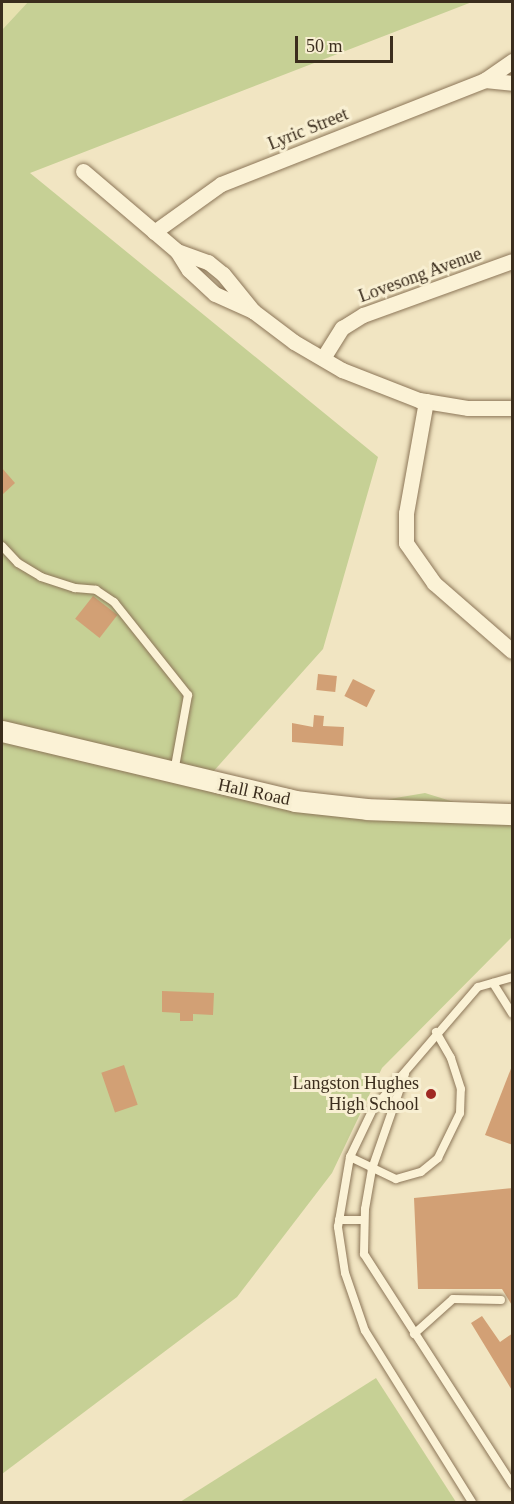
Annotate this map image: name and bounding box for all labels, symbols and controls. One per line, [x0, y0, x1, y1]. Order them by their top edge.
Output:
scale bar [298, 24, 396, 62]
text: 50 m [306, 36, 343, 56]
street label: Lyric Street [265, 103, 351, 155]
street label: Lovesong Avenue [355, 243, 485, 307]
street label: Hall Road [216, 774, 292, 810]
place label: Langston Hughes High School [293, 1073, 419, 1116]
marker: Langston Hughes High School [424, 1087, 438, 1101]

